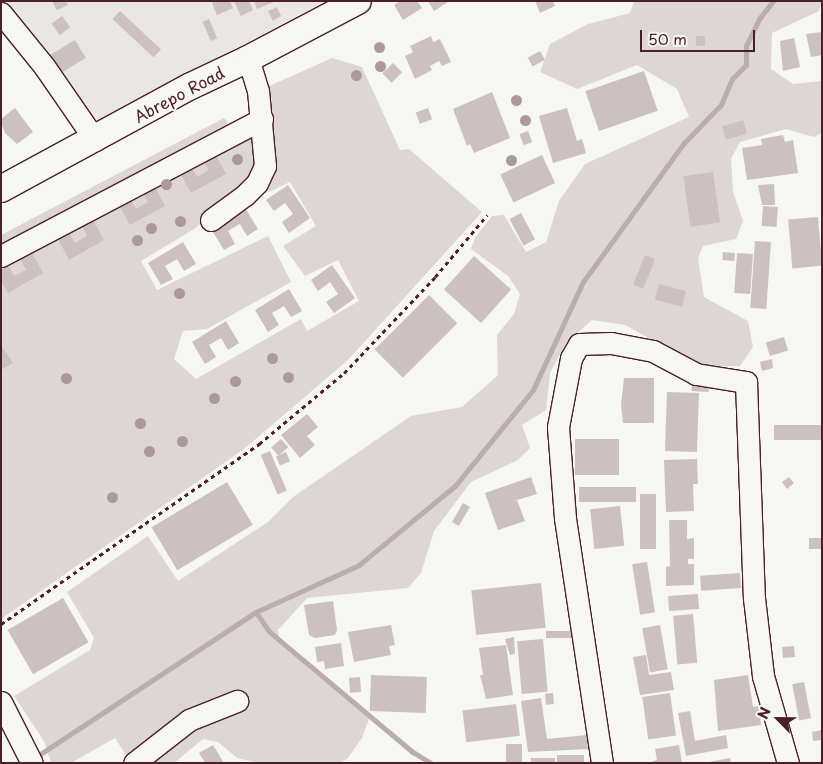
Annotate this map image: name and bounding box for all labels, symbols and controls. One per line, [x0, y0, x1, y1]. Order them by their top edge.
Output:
scale bar [643, 20, 758, 52]
text: 50 m [648, 27, 687, 50]
street label: Abrepo Road [131, 62, 227, 126]
north arrow [753, 694, 803, 744]
text: N [752, 704, 776, 722]

